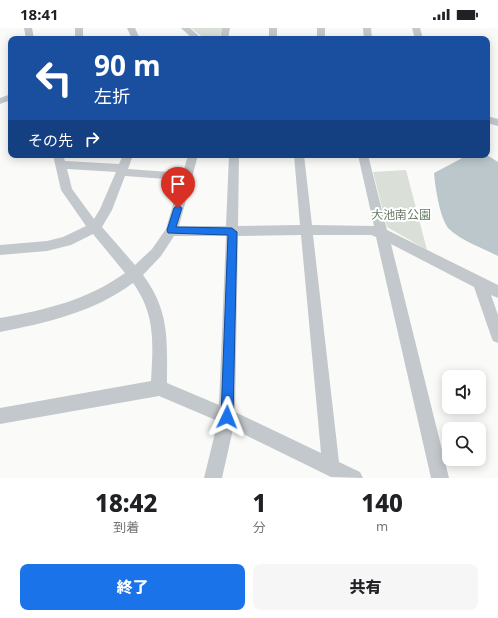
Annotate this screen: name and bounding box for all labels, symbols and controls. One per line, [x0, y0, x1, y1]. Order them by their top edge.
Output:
text: 18:41 [20, 4, 59, 24]
text: 90 m [94, 46, 161, 84]
icon: left [28, 52, 80, 104]
text: 左折 [94, 84, 130, 108]
icon: right [81, 128, 103, 150]
text: その先 [28, 130, 73, 150]
pin [161, 167, 195, 208]
icon: arrive [167, 173, 189, 195]
park label: 大池南公園 [371, 206, 431, 223]
map controls [442, 370, 486, 466]
button: sound [442, 370, 486, 414]
position arrow [206, 396, 248, 438]
button: search [442, 422, 486, 466]
text: 18:42 [95, 486, 157, 519]
text: 1 [252, 486, 266, 519]
text: 140 [361, 486, 403, 519]
text: m [376, 517, 388, 535]
text: 到着 [113, 518, 139, 536]
text: 分 [253, 518, 266, 536]
button: 終了 [20, 564, 245, 610]
button: 共有 [253, 564, 478, 610]

